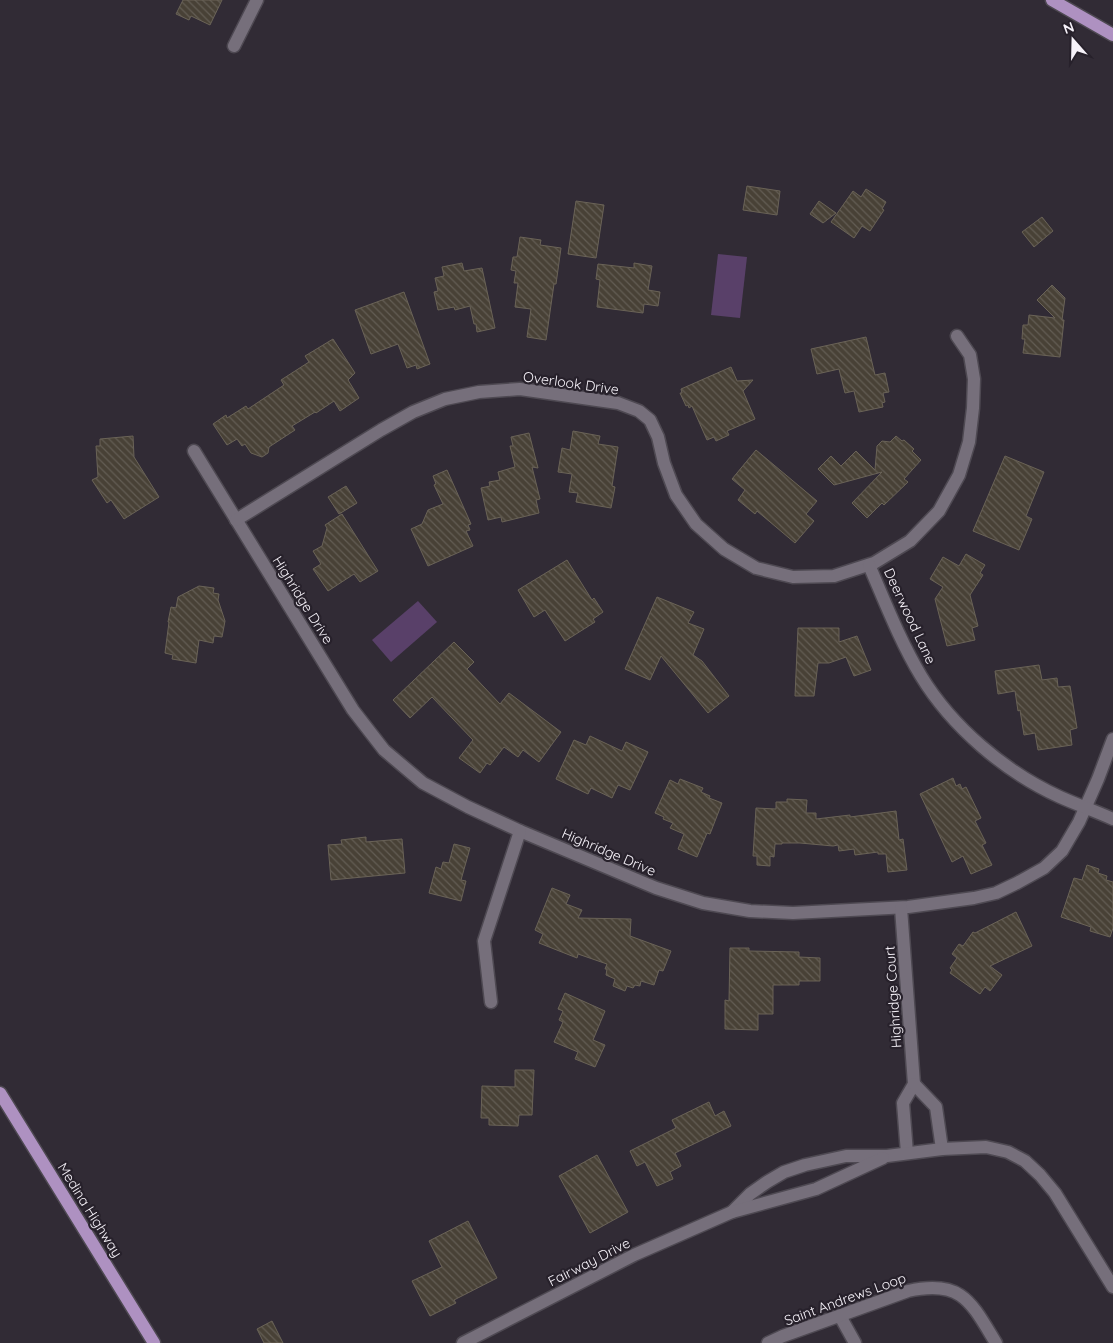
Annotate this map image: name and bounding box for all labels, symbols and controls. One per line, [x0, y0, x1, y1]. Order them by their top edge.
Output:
north arrow [1048, 15, 1098, 65]
text: N [1061, 18, 1076, 38]
street label: Overlook Drive [522, 367, 620, 399]
street label: Highridge Drive [269, 553, 337, 647]
street label: Deerwood Lane [880, 565, 940, 667]
street label: Highridge Drive [559, 824, 659, 880]
street label: Highridge Court [880, 945, 906, 1049]
street label: Medina Highway [54, 1159, 126, 1261]
street label: Fairway Drive [545, 1234, 633, 1290]
street label: Saint Andrews Loop [782, 1269, 908, 1329]

